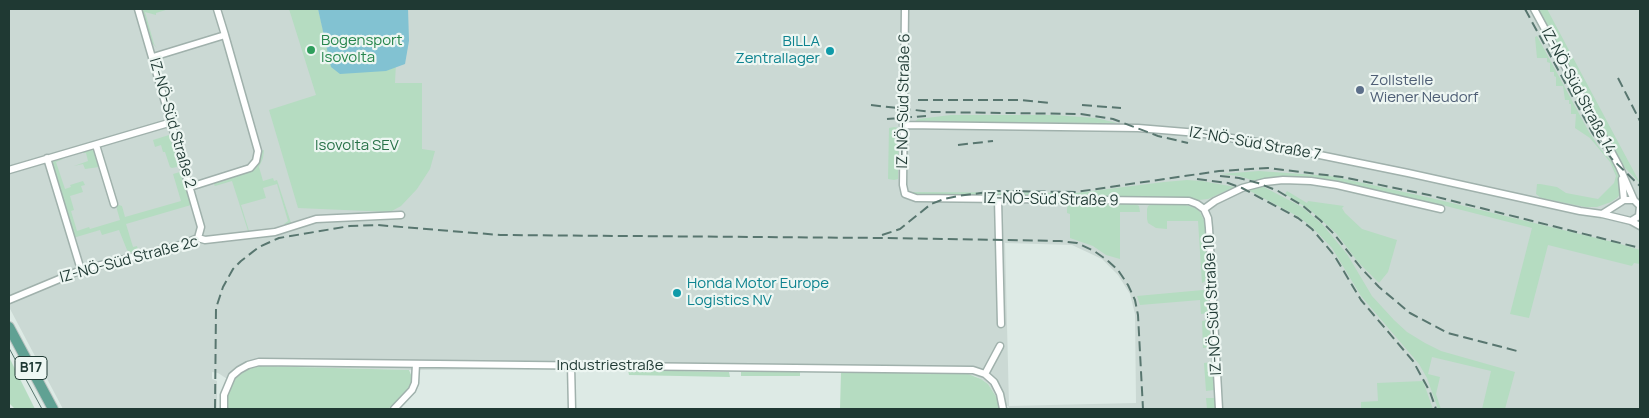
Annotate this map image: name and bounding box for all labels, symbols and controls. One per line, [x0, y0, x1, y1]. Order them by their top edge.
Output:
street label: IZ-NÖ-Süd Straße 14 [1537, 25, 1619, 157]
place label: Bogensport Isovolta [321, 32, 402, 67]
place label: BILLA Zentrallager [735, 33, 820, 68]
street label: IZ-NÖ-Süd Straße 6 [894, 33, 914, 169]
marker: Bogensport Isovolta [305, 44, 317, 56]
marker: BILLA Zentrallager [824, 45, 836, 57]
street label: IZ-NÖ-Süd Straße 2 [145, 56, 199, 190]
place label: Zollstelle Wiener Neudorf [1370, 72, 1478, 107]
marker: Zollstelle Wiener Neudorf [1354, 84, 1366, 96]
street label: IZ-NÖ-Süd Straße 7 [1188, 124, 1322, 164]
park label: Isovolta SEV [315, 137, 399, 155]
street label: IZ-NÖ-Süd Straße 9 [983, 190, 1119, 210]
street label: IZ-NÖ-Süd Straße 2c [58, 233, 200, 287]
street label: IZ-NÖ-Süd Straße 10 [1200, 234, 1226, 376]
place label: Honda Motor Europe Logistics NV [687, 275, 829, 310]
marker: Honda Motor Europe Logistics NV [671, 287, 683, 299]
road number: B17 [15, 356, 47, 379]
street label: Industriestraße [557, 357, 663, 375]

